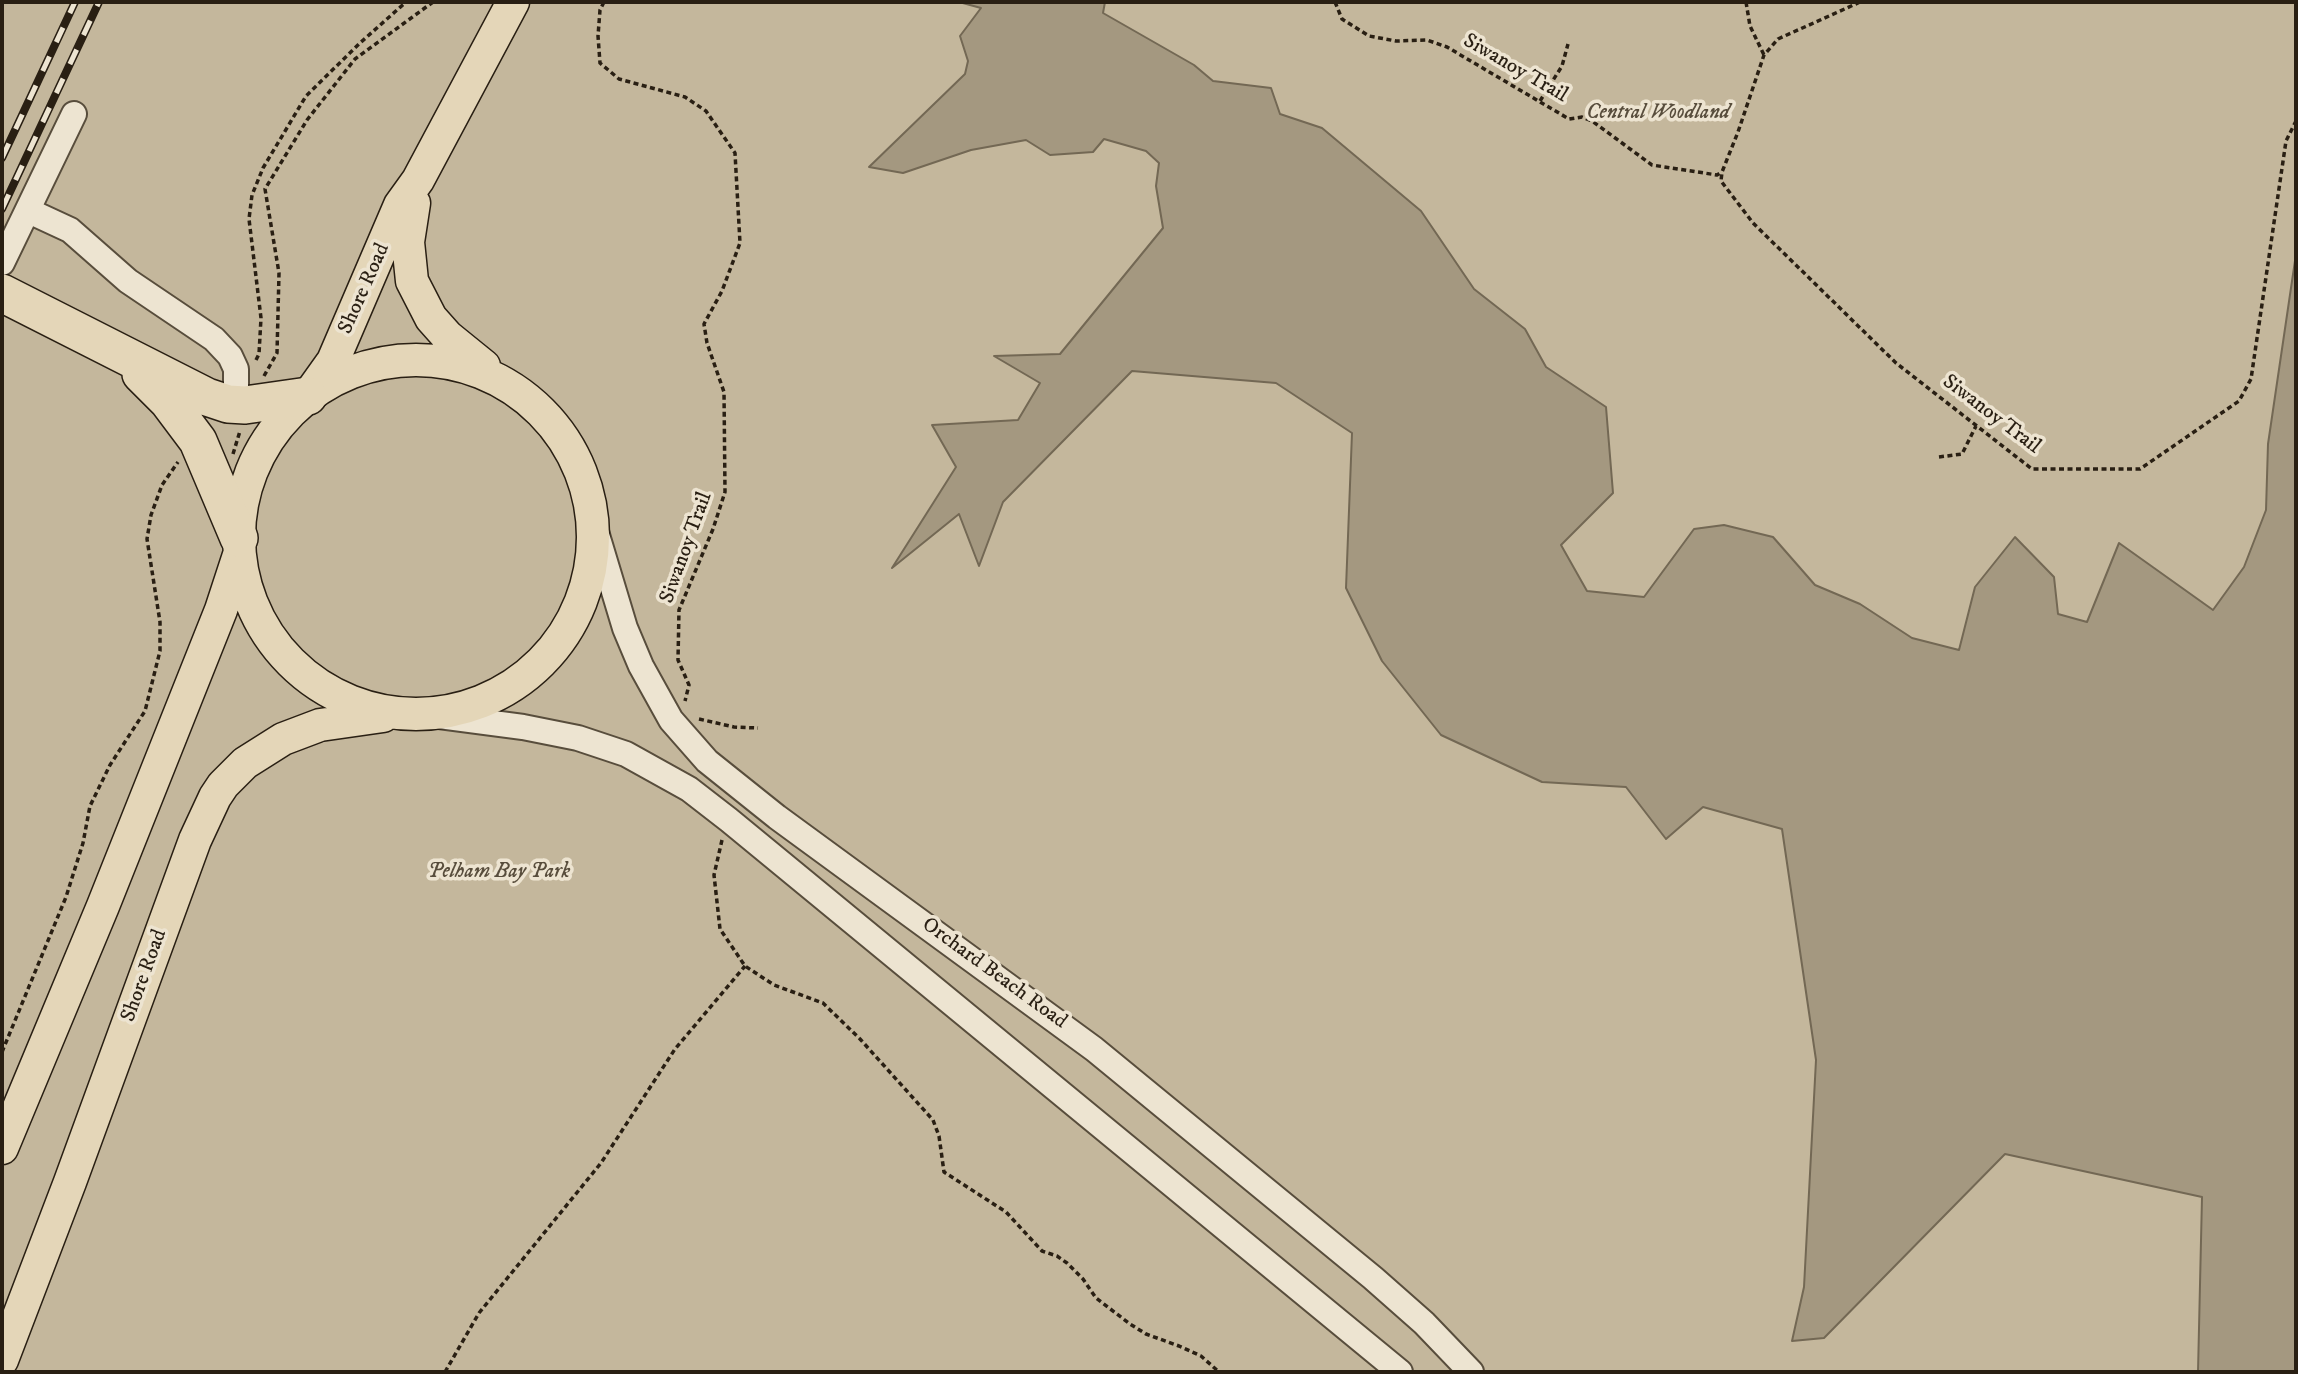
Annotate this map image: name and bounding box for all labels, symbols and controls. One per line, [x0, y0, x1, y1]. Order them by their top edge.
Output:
street label: Siwanoy Trail [1458, 29, 1572, 109]
park label: Central Woodland [1586, 101, 1730, 127]
street label: Shore Road [334, 240, 396, 338]
street label: Siwanoy Trail [1937, 370, 2045, 460]
street label: Siwanoy Trail [655, 489, 719, 607]
park label: Pelham Bay Park [428, 860, 570, 886]
street label: Orchard Beach Road [917, 913, 1071, 1035]
street label: Shore Road [117, 926, 173, 1026]

